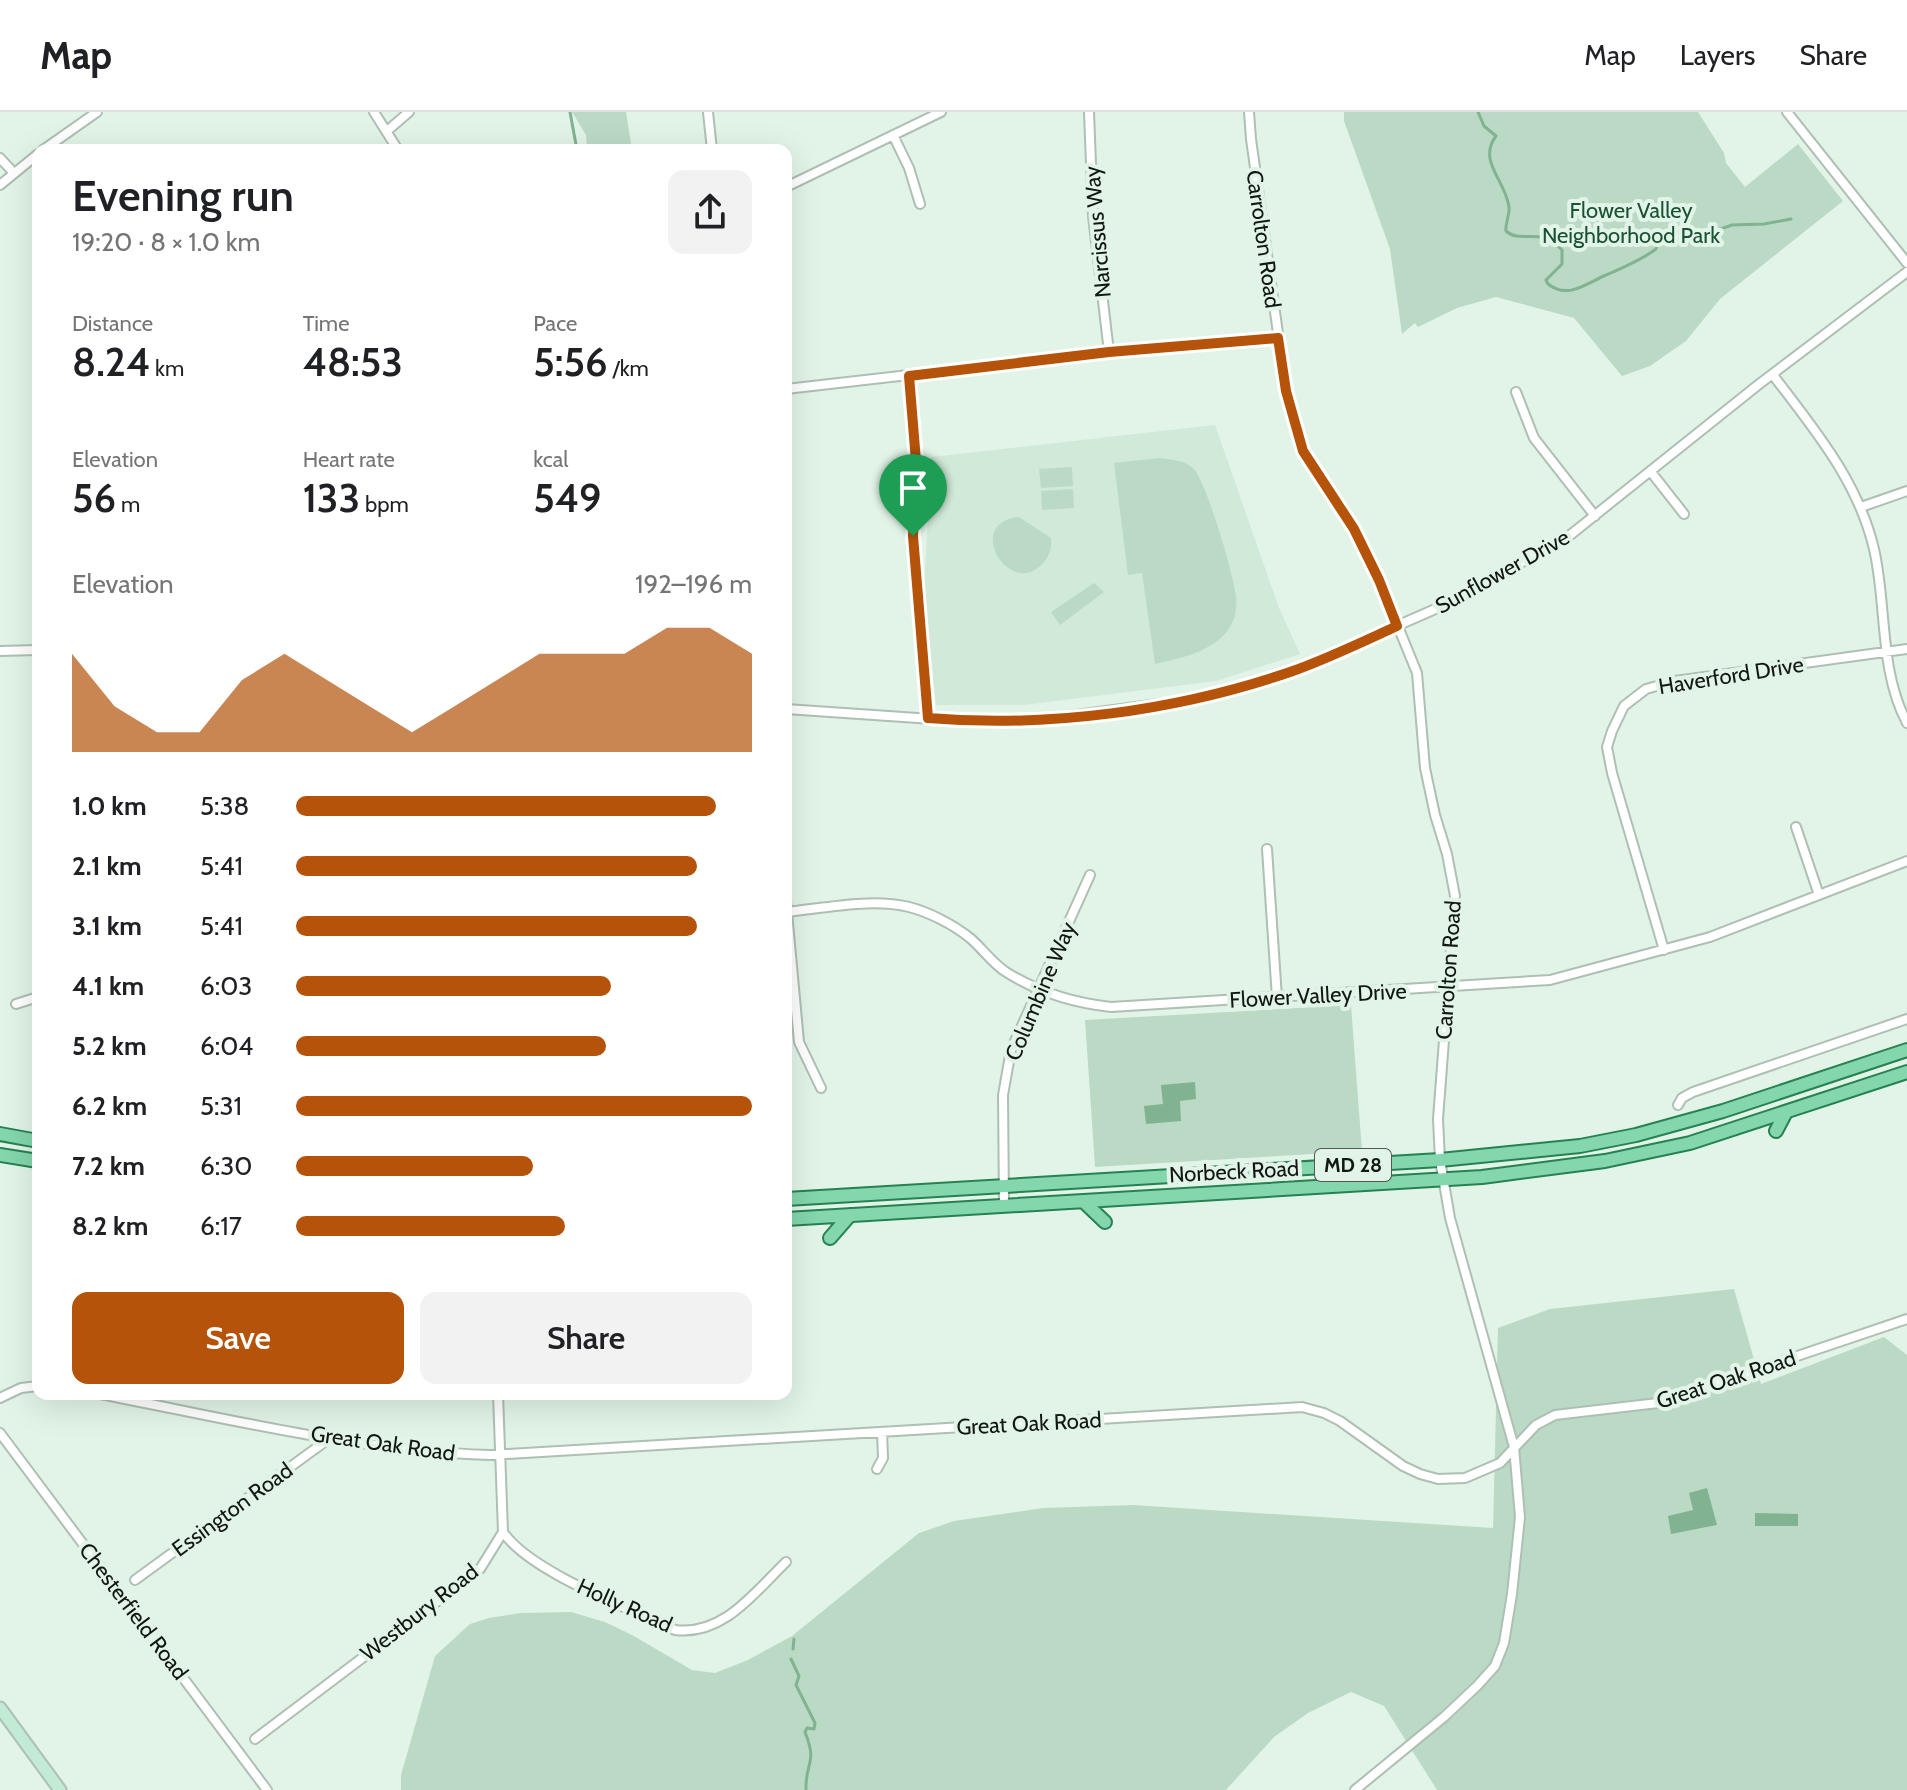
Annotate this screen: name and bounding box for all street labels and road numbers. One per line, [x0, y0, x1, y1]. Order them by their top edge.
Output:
street label: Narcissus Way [1078, 165, 1117, 299]
street label: Carrolton Road [1240, 168, 1287, 310]
street label: Sunflower Drive [1430, 523, 1574, 619]
street label: Haverford Drive [1657, 651, 1806, 700]
street label: Carrolton Road [1430, 900, 1467, 1040]
street label: Columbine Way [999, 918, 1082, 1065]
street label: Flower Valley Drive [1229, 977, 1407, 1014]
road number: MD 28 [1315, 1149, 1391, 1181]
street label: Norbeck Road [1168, 1155, 1300, 1188]
street label: Great Oak Road [1653, 1344, 1799, 1415]
street label: Great Oak Road [956, 1406, 1102, 1441]
street label: Great Oak Road [309, 1420, 457, 1467]
street label: Essington Road [167, 1457, 298, 1562]
street label: Chesterfield Road [73, 1537, 194, 1685]
street label: Westbury Road [355, 1558, 484, 1667]
street label: Holly Road [573, 1573, 677, 1638]

